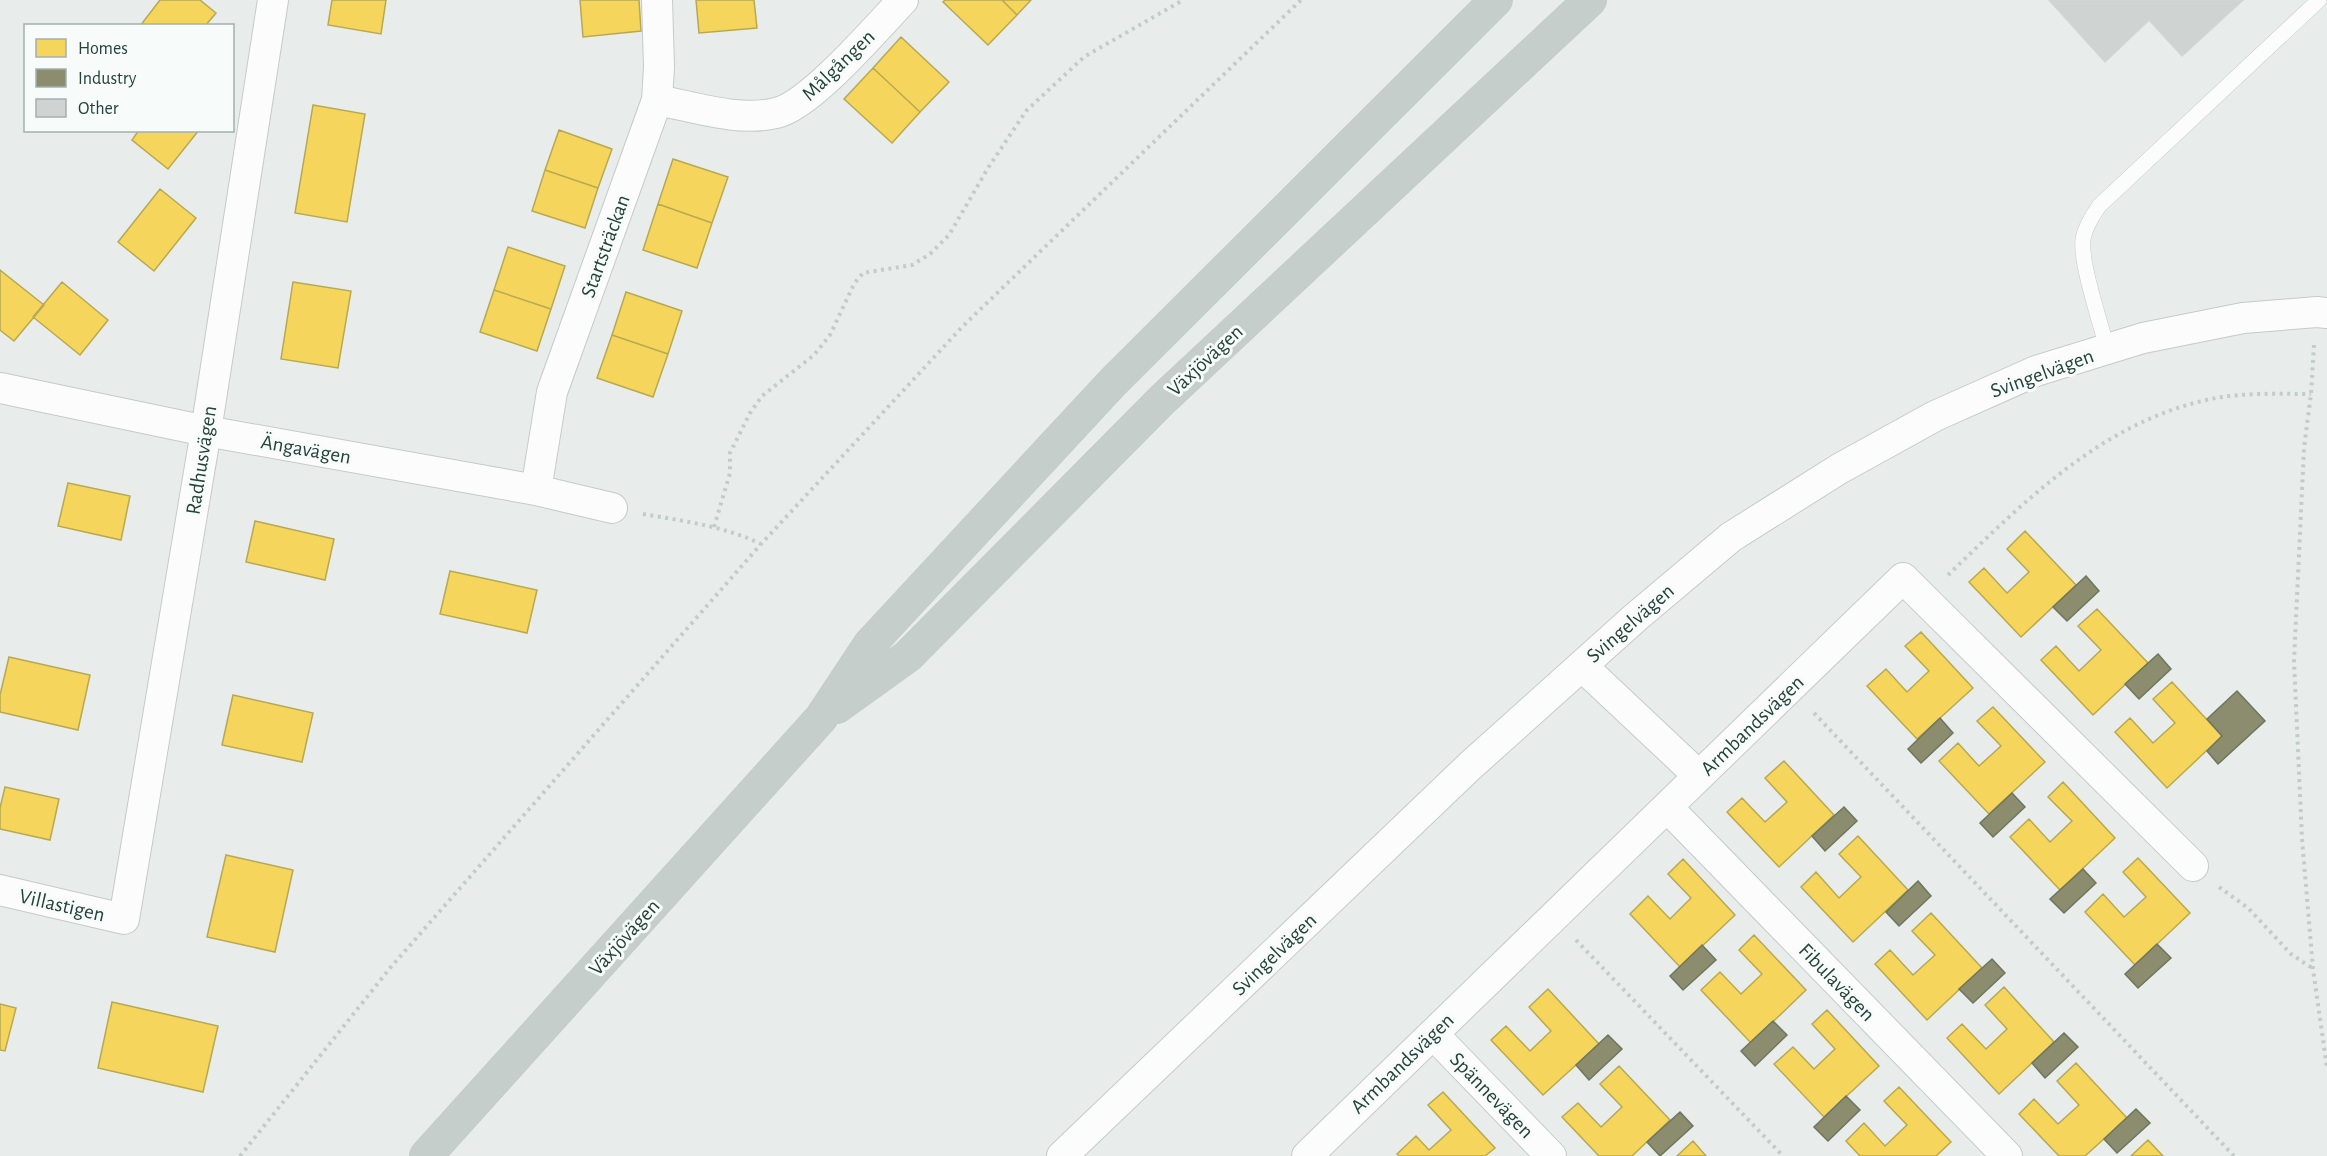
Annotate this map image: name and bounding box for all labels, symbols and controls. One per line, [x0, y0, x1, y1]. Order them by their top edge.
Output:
legend [24, 24, 234, 132]
street label: Målgången [798, 26, 879, 105]
text: Homes [78, 40, 128, 58]
text: Industry [78, 70, 137, 88]
text: Other [78, 100, 119, 118]
street label: Startsträckan [577, 192, 634, 300]
street label: Växjövägen [1164, 321, 1247, 400]
street label: Svingelvägen [1988, 345, 2097, 402]
street label: Radhusvägen [183, 404, 220, 516]
street label: Ängavägen [259, 430, 353, 468]
street label: Svingelvägen [1583, 580, 1678, 667]
street label: Armbandsvägen [1697, 671, 1808, 780]
street label: Villastigen [17, 885, 107, 926]
street label: Växjövägen [585, 895, 664, 979]
street label: Svingelvägen [1228, 909, 1321, 1000]
street label: Fibulavägen [1795, 939, 1879, 1025]
street label: Armbandsvägen [1347, 1009, 1458, 1118]
street label: Spännevägen [1446, 1048, 1537, 1142]

